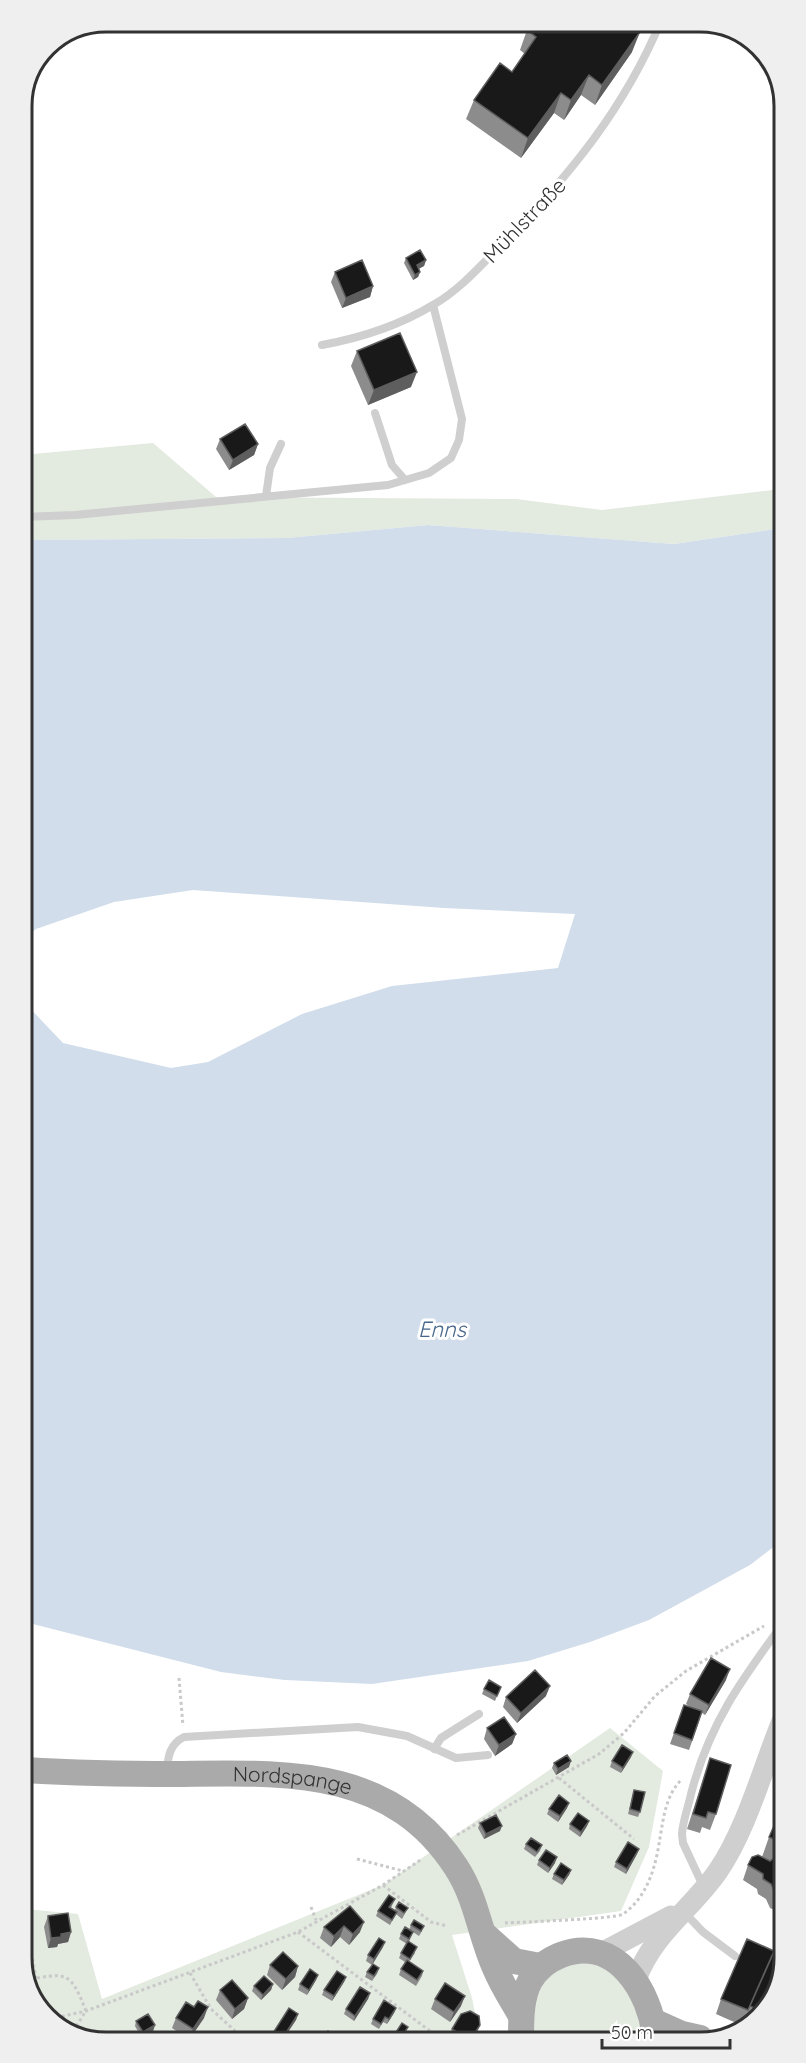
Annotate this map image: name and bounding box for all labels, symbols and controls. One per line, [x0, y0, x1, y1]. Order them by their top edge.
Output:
street label: Mühlstraße [477, 172, 571, 268]
water label: Enns [418, 1315, 468, 1343]
street label: Nordspange [233, 1760, 355, 1800]
scale bar [602, 2012, 730, 2050]
text: 50 m [611, 2021, 653, 2044]

